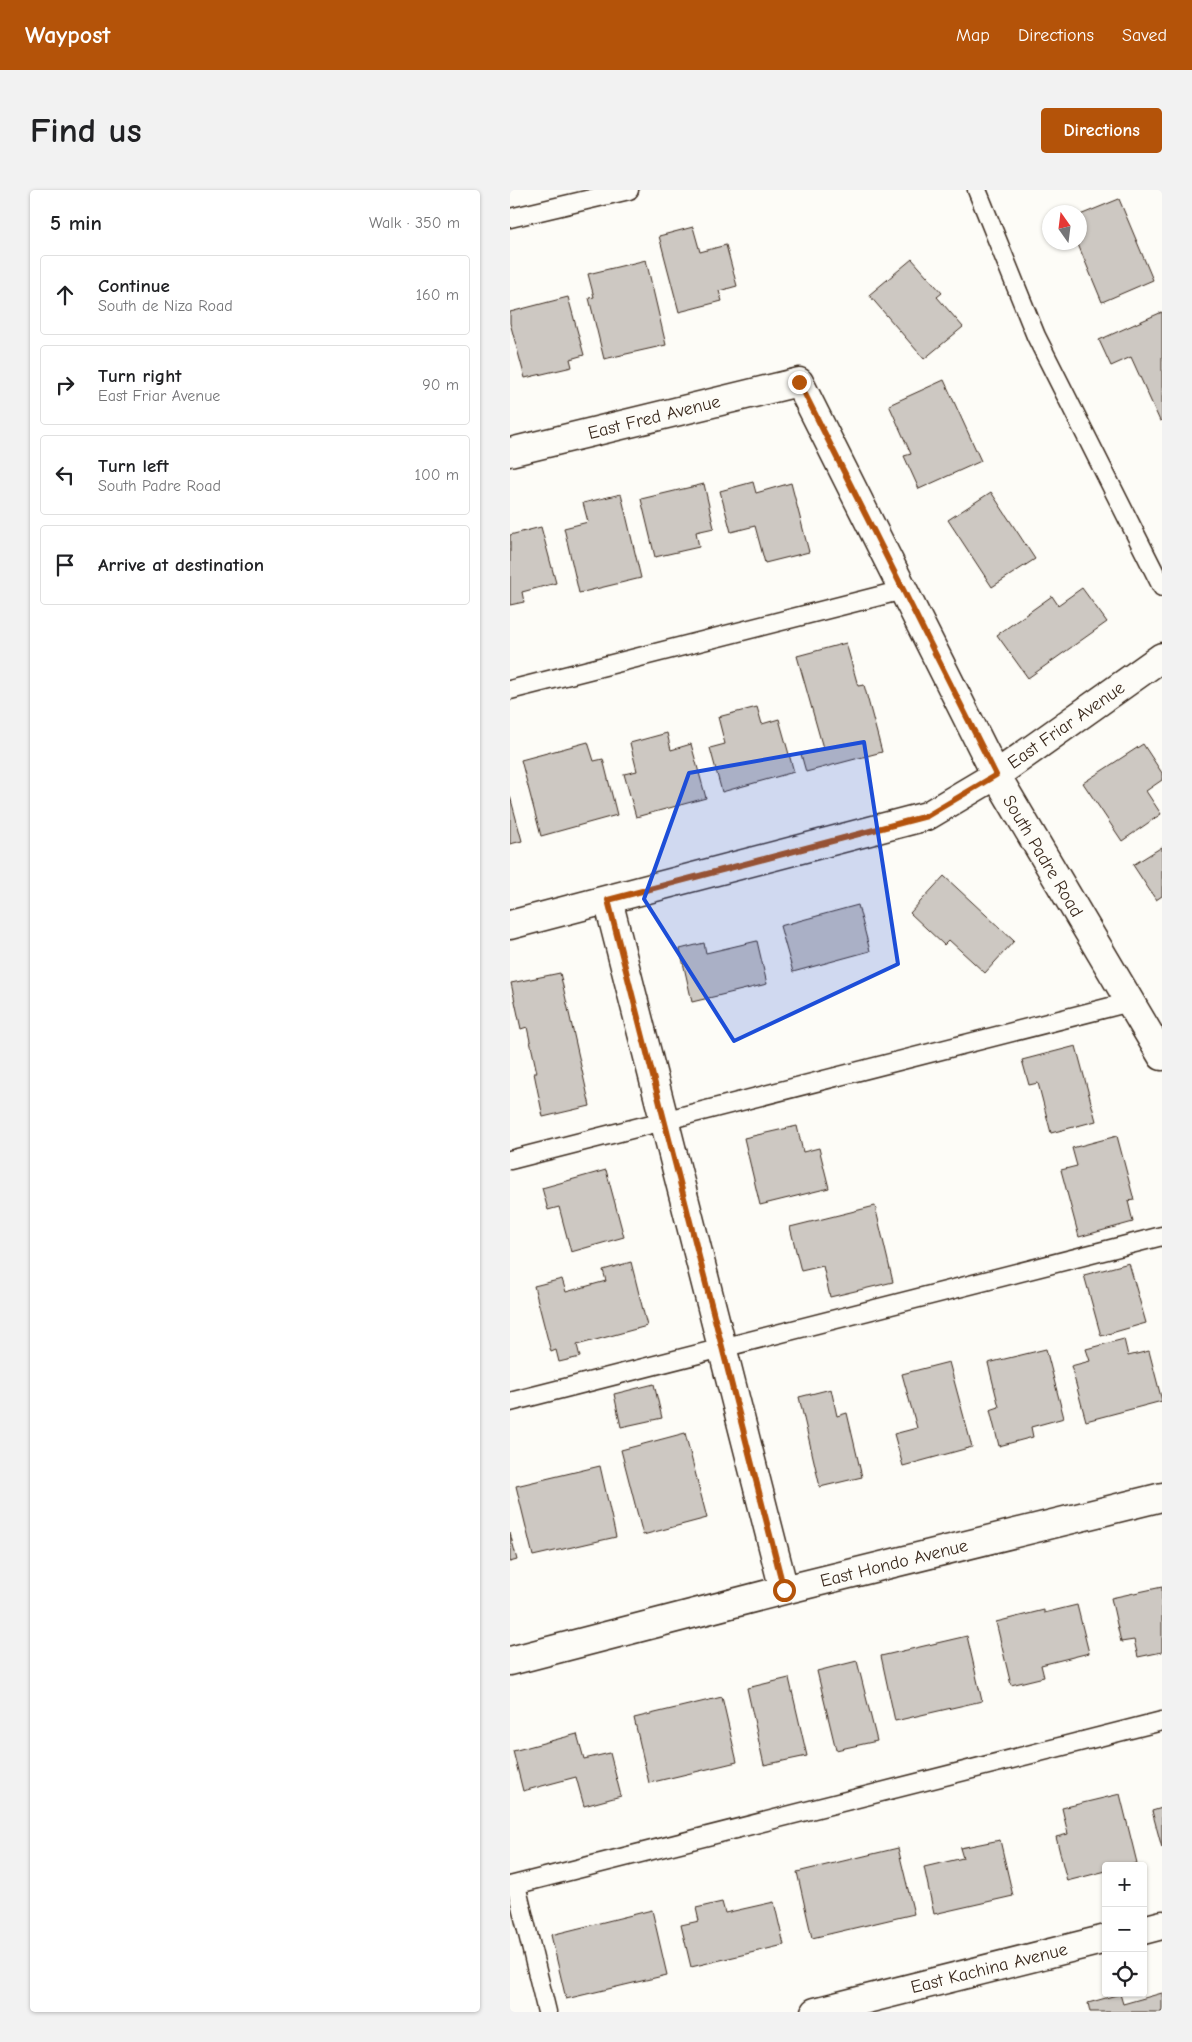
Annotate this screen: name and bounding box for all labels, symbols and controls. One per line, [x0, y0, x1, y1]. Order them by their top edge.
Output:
text: Waypost [25, 21, 110, 49]
text: Map [956, 25, 990, 46]
text: Directions [1018, 25, 1094, 46]
text: Saved [1122, 25, 1167, 46]
button: Directions [1041, 108, 1162, 153]
text: Find us [30, 110, 142, 151]
north arrow [1042, 205, 1087, 250]
text: 5 min [50, 211, 102, 235]
text: Walk · 350 m [369, 214, 460, 232]
text: Continue [98, 275, 170, 297]
icon: ahead [51, 281, 79, 309]
text: 160 m [416, 286, 459, 304]
text: South de Niza Road [98, 297, 233, 315]
text: Turn right [98, 365, 182, 387]
icon: right [51, 371, 79, 399]
route end [788, 371, 811, 394]
text: 90 m [422, 376, 459, 394]
text: East Friar Avenue [98, 387, 220, 405]
street label: East Fred Avenue [586, 391, 722, 444]
text: Turn left [98, 455, 169, 477]
icon: left [51, 461, 79, 489]
text: 100 m [415, 466, 459, 484]
text: South Padre Road [98, 477, 221, 495]
icon: arrive [51, 551, 79, 579]
text: Arrive at destination [98, 554, 264, 576]
street label: East Friar Avenue [1004, 677, 1129, 773]
street label: South Padre Road [998, 792, 1087, 921]
street label: East Hondo Avenue [818, 1535, 970, 1592]
route start [773, 1579, 796, 1602]
map controls [1102, 1862, 1147, 1997]
button: + [1102, 1862, 1147, 1907]
button: − [1102, 1907, 1147, 1952]
street label: East Kachina Avenue [909, 1939, 1070, 1998]
button: locate [1102, 1952, 1147, 1997]

